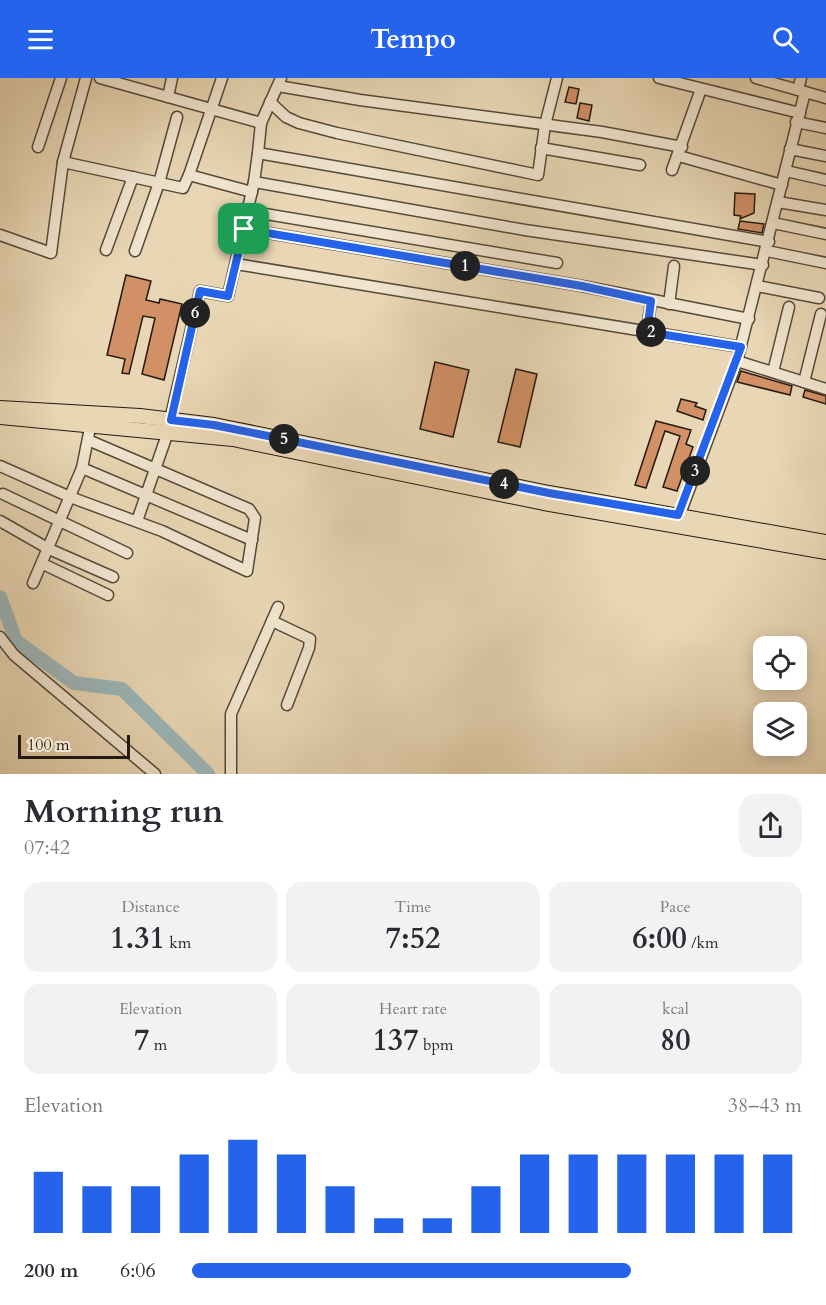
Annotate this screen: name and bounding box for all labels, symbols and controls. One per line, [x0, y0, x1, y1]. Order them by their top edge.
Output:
text: Tempo [370, 21, 456, 58]
icon: menu [24, 23, 57, 56]
icon: search [769, 23, 802, 56]
pin [218, 203, 269, 254]
icon: arrive [227, 212, 260, 245]
pin: 1 [450, 251, 480, 281]
text: 1 [461, 255, 469, 277]
pin: 6 [180, 298, 210, 328]
text: 6 [191, 302, 199, 324]
pin: 2 [636, 317, 666, 347]
text: 2 [647, 321, 655, 343]
pin: 5 [269, 424, 299, 454]
text: 5 [280, 428, 288, 450]
pin: 3 [680, 456, 710, 486]
text: 3 [691, 460, 699, 482]
pin: 4 [489, 469, 519, 499]
text: 4 [500, 473, 508, 495]
map controls [753, 636, 807, 756]
button: locate [753, 636, 807, 690]
button: layers [753, 702, 807, 756]
scale bar [18, 732, 130, 760]
text: 100 m [27, 734, 69, 756]
text: Morning run [24, 789, 224, 834]
button: share [739, 794, 802, 857]
text: 07:42 [24, 834, 70, 861]
text: Distance [121, 896, 180, 918]
text: Time [394, 896, 432, 918]
text: Pace [660, 896, 691, 918]
text: 1.31 [110, 918, 165, 959]
text: 7:52 [386, 918, 440, 959]
text: 6:00 [632, 918, 687, 959]
text: km [165, 932, 191, 954]
text: /km [687, 932, 719, 954]
text: Elevation [119, 998, 182, 1020]
text: Heart rate [379, 998, 447, 1020]
text: kcal [662, 998, 689, 1020]
text: 7 [134, 1020, 149, 1061]
text: 137 [372, 1020, 419, 1061]
text: 80 [660, 1020, 691, 1061]
text: m [149, 1034, 167, 1056]
text: bpm [419, 1034, 454, 1056]
text: Elevation [24, 1092, 103, 1119]
text: 38–43 m [728, 1092, 802, 1119]
text: 200 m [24, 1257, 79, 1284]
text: 6:06 [120, 1257, 156, 1284]

